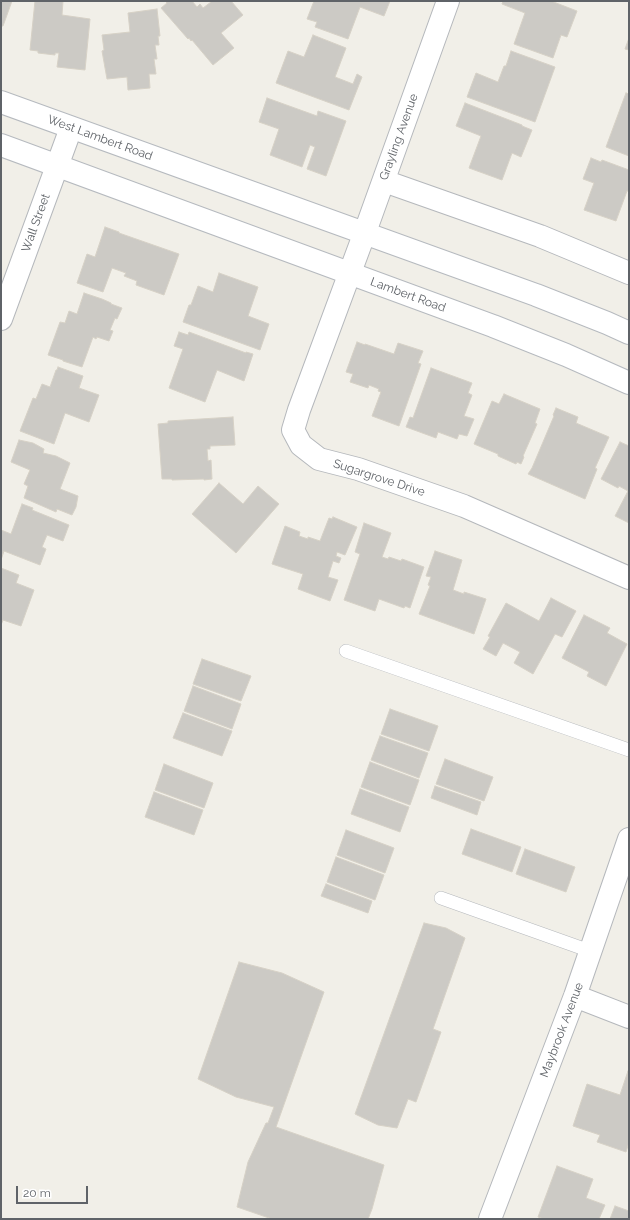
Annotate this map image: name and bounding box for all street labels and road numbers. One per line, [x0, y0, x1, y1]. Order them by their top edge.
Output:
street label: Grayling Avenue [377, 92, 421, 182]
street label: West Lambert Road [45, 112, 155, 164]
street label: Wall Street [19, 192, 53, 254]
street label: Lambert Road [368, 275, 448, 315]
street label: Sugargrove Drive [331, 456, 427, 500]
street label: Maybrook Avenue [537, 980, 587, 1080]

